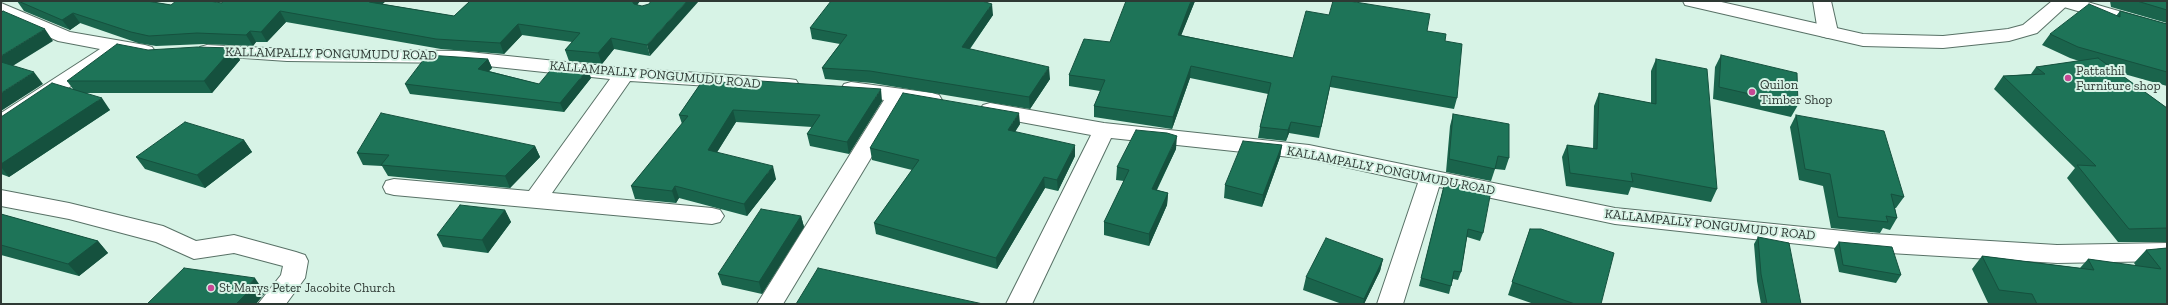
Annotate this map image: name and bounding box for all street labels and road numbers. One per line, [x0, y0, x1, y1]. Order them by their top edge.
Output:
street label: KALLAMPALLY PONGUMUDU ROAD [225, 44, 437, 64]
street label: KALLAMPALLY PONGUMUDU ROAD [549, 58, 761, 92]
street label: KALLAMPALLY PONGUMUDU ROAD [1286, 143, 1496, 199]
street label: KALLAMPALLY PONGUMUDU ROAD [1604, 206, 1816, 244]

